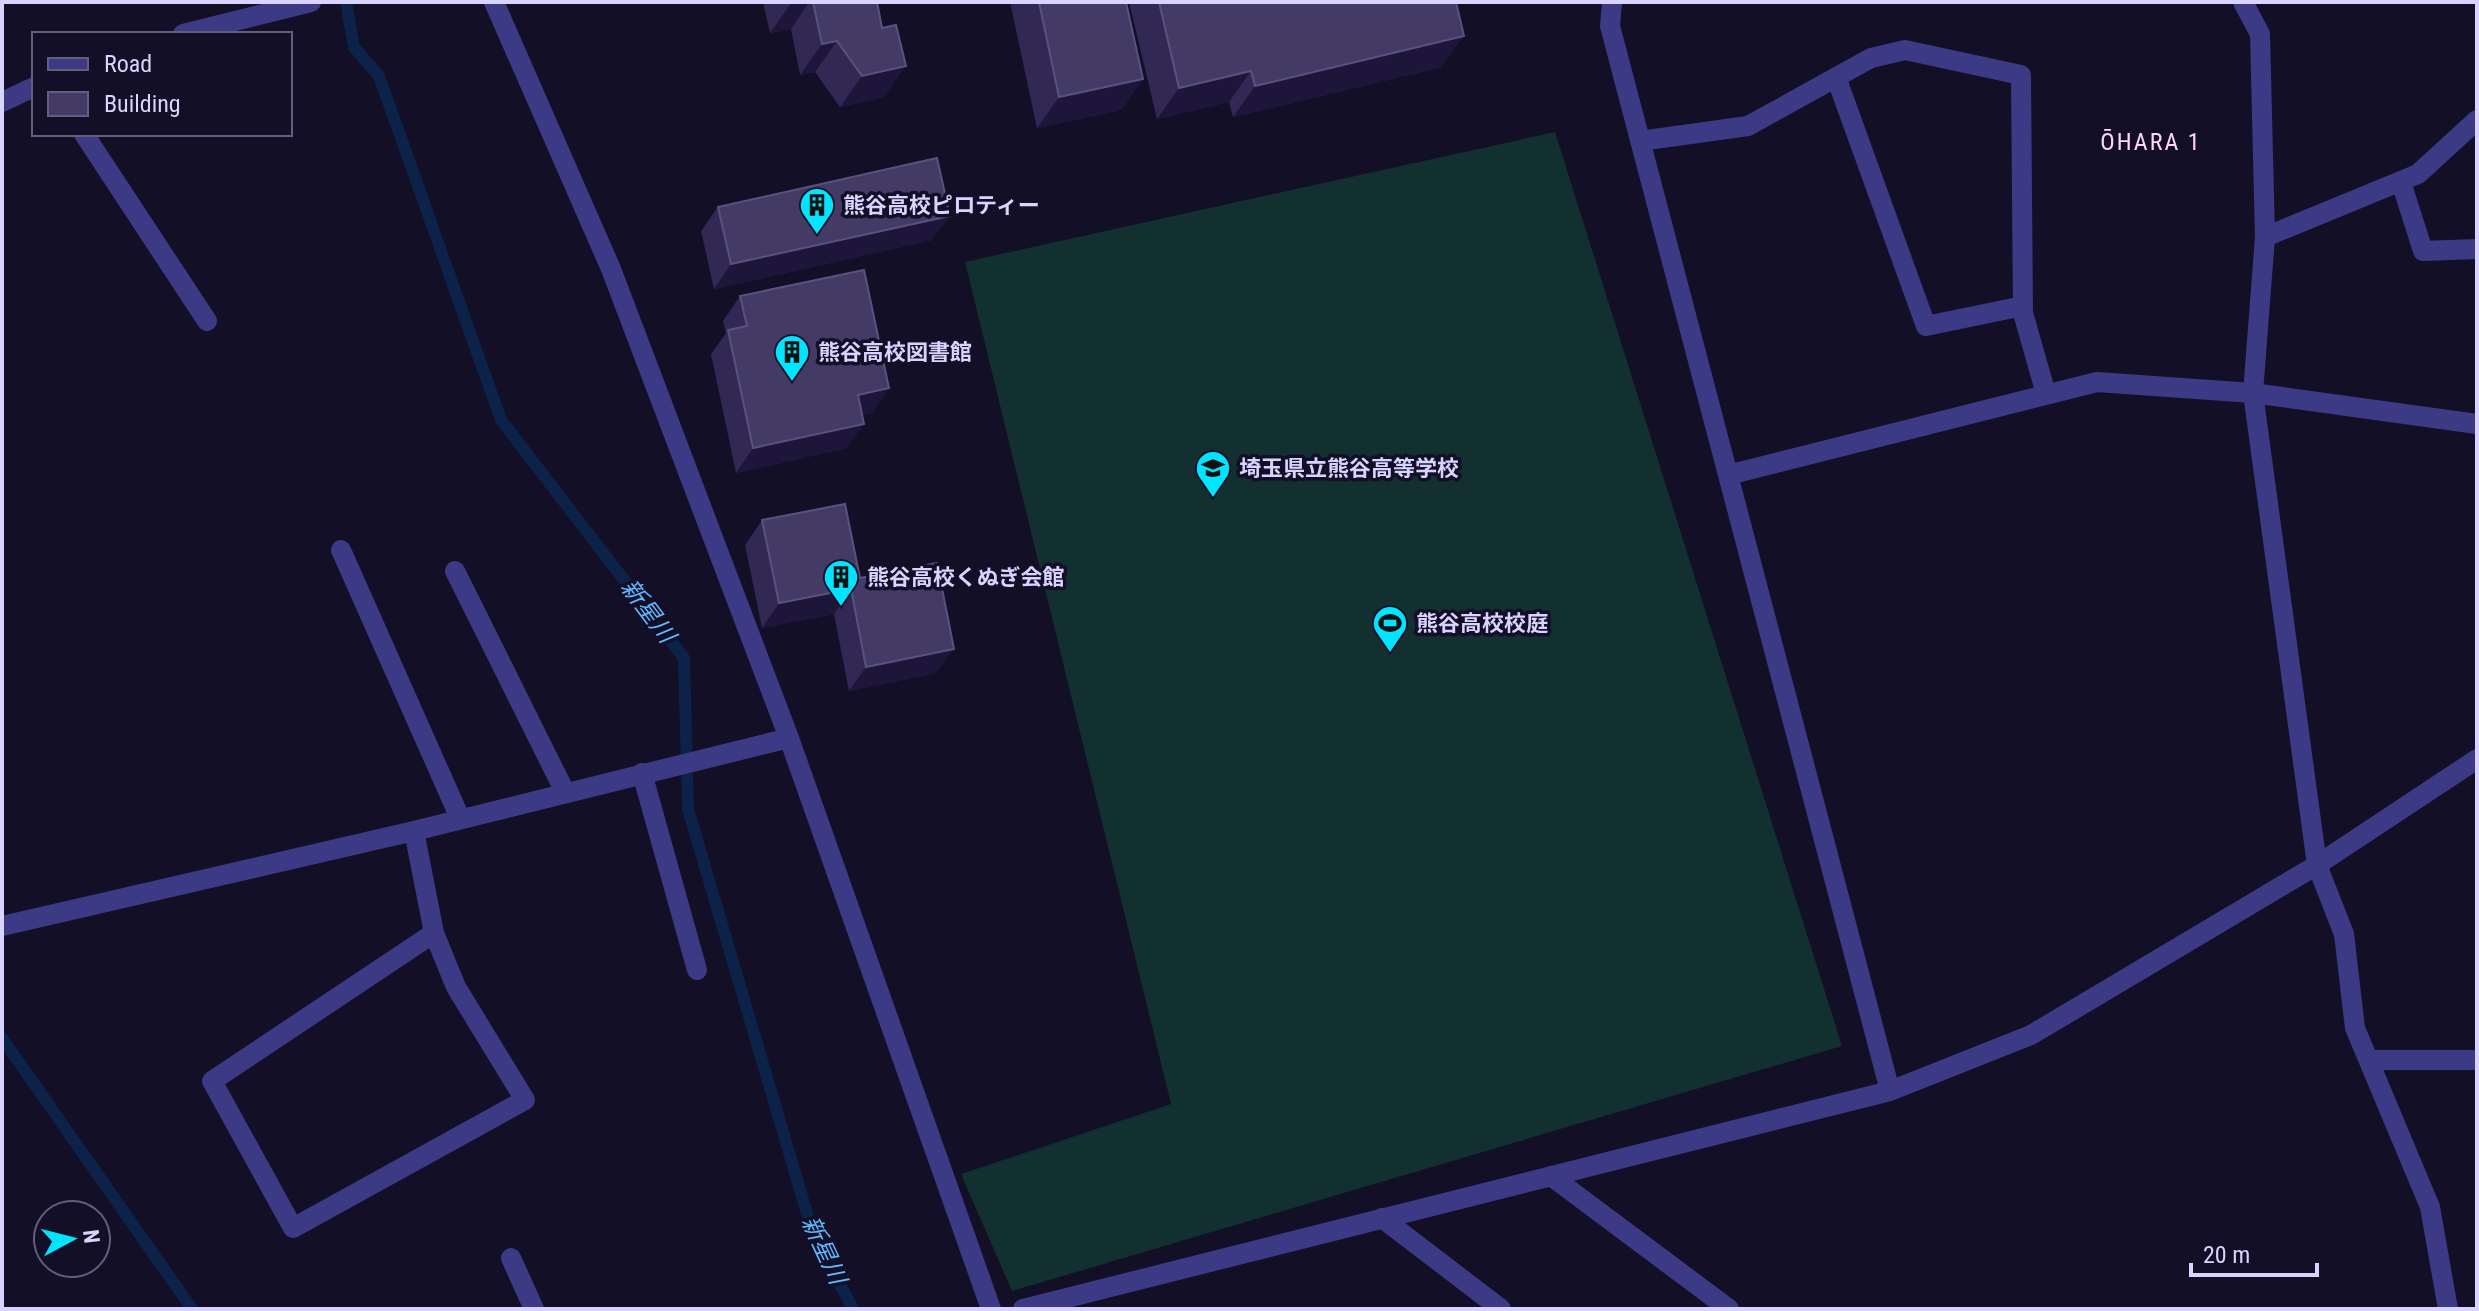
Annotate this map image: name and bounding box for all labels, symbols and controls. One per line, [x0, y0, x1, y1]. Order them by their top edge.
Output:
legend [32, 32, 292, 136]
text: Road [104, 50, 152, 78]
text: Building [104, 90, 181, 118]
district label: ŌHARA 1 [2100, 128, 2202, 156]
building icon: 熊谷高校ピロティー [798, 186, 836, 236]
place label: 熊谷高校ピロティー [843, 193, 1040, 218]
building icon: 熊谷高校図書館 [773, 333, 811, 383]
place label: 熊谷高校図書館 [818, 340, 972, 365]
school or university icon: 埼玉県立熊谷高等学校 [1194, 449, 1232, 499]
place label: 埼玉県立熊谷高等学校 [1239, 456, 1459, 481]
building icon: 熊谷高校くぬぎ会館 [822, 558, 860, 608]
place label: 熊谷高校くぬぎ会館 [867, 565, 1065, 590]
water label: 新星川 [615, 574, 683, 651]
sports icon: 熊谷高校校庭 [1371, 604, 1409, 654]
place label: 熊谷高校校庭 [1416, 611, 1548, 636]
north arrow [32, 1199, 112, 1279]
water label: 新星川 [796, 1211, 853, 1291]
scale bar [2191, 1227, 2317, 1277]
text: N [78, 1228, 105, 1245]
text: 20 m [2203, 1241, 2250, 1269]

